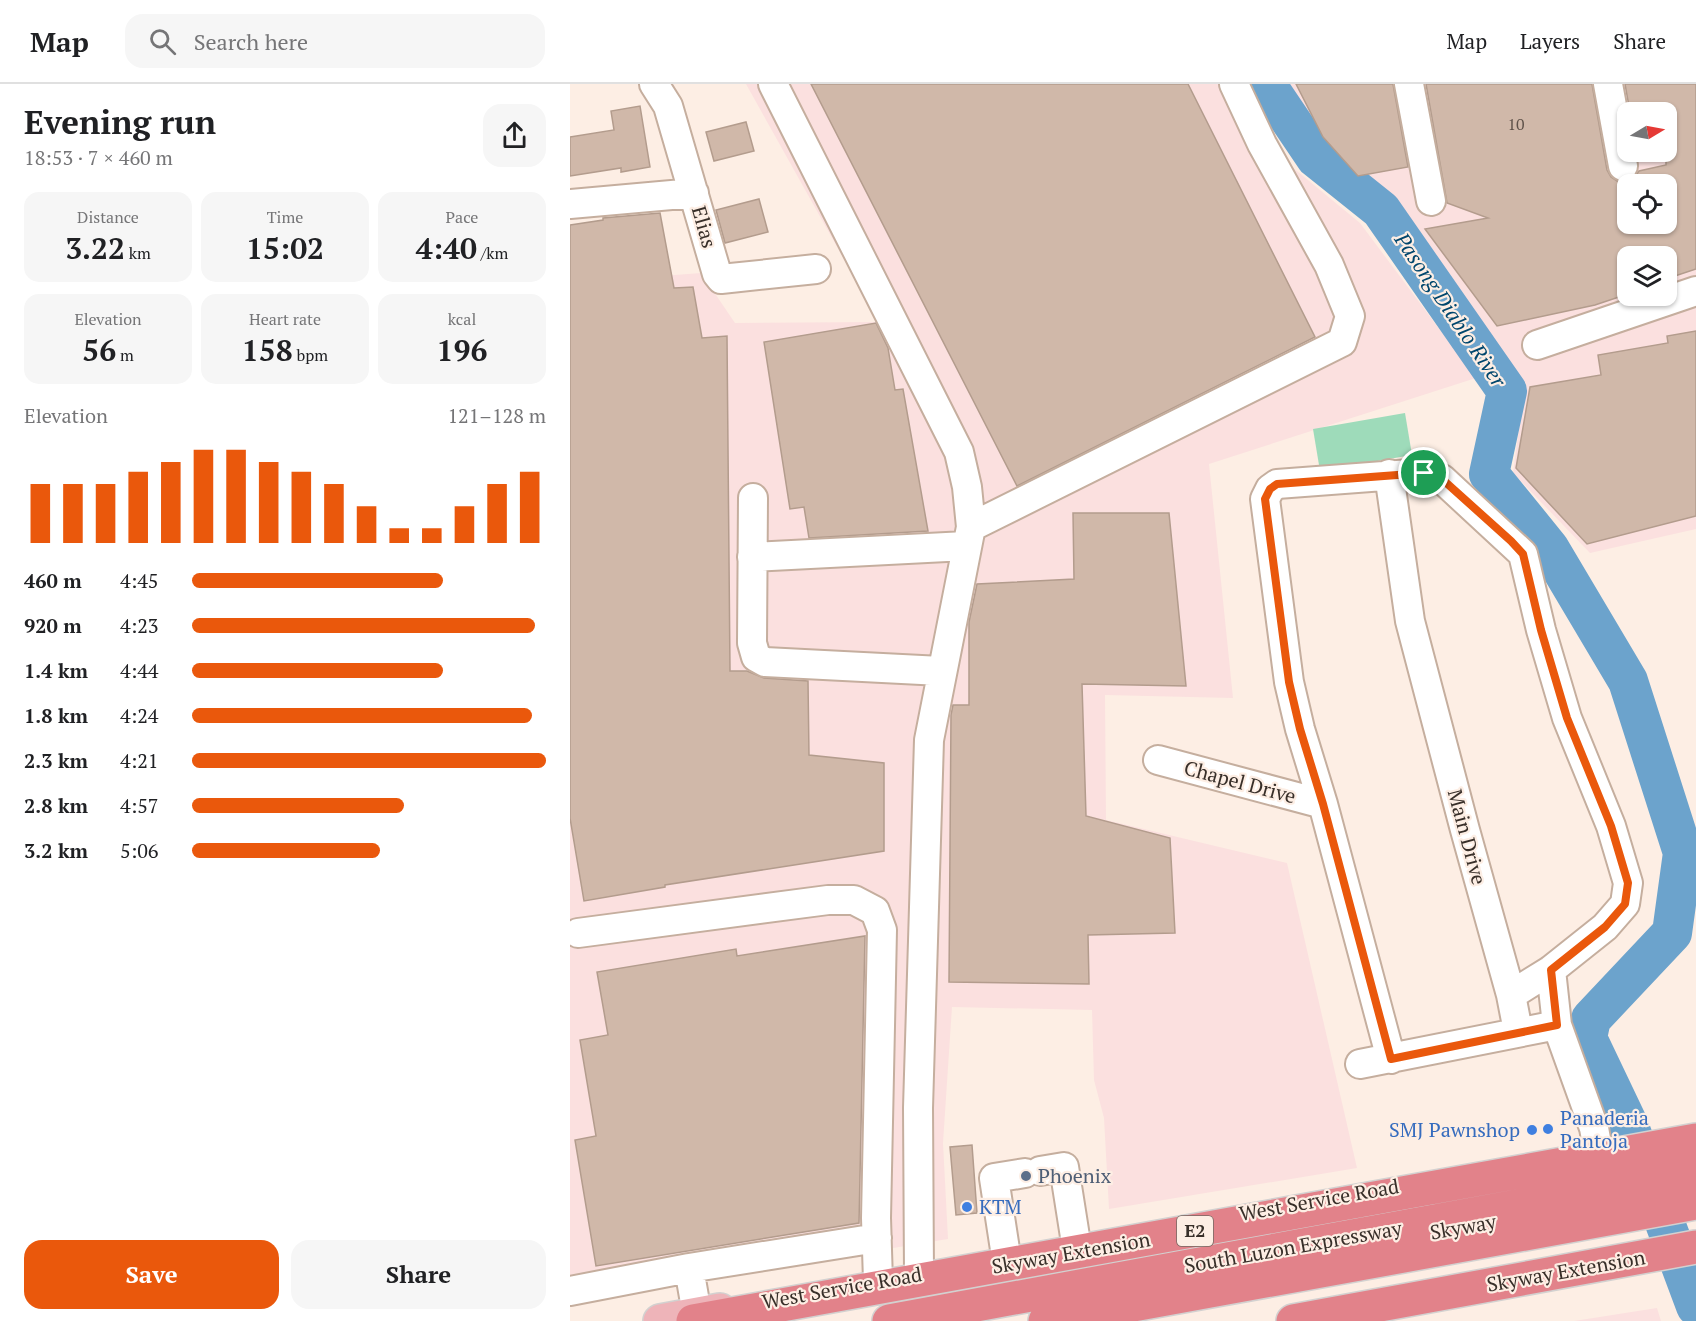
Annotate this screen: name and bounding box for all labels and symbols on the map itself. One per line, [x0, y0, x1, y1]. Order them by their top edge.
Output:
north arrow [1617, 102, 1677, 162]
house number: 10 [1507, 113, 1525, 135]
street label: Elias [686, 203, 723, 251]
water label: Pasong Diablo River [1388, 226, 1513, 393]
pin [1398, 447, 1449, 498]
street label: Chapel Drive [1181, 754, 1299, 809]
street label: Main Drive [1442, 786, 1493, 888]
place label: Panaderia Pantoja [1560, 1104, 1649, 1154]
place label: SMJ Pawnshop [1389, 1116, 1520, 1143]
marker: Panaderia Pantoja [1541, 1122, 1555, 1136]
marker: SMJ Pawnshop [1525, 1123, 1539, 1137]
place label: Phoenix [1038, 1162, 1112, 1189]
marker: Phoenix [1019, 1169, 1033, 1183]
street label: West Service Road [1237, 1172, 1401, 1227]
place label: KTM [979, 1193, 1022, 1220]
marker: KTM [960, 1200, 974, 1214]
street label: Skyway [1428, 1207, 1499, 1246]
street label: South Luzon Expressway [1182, 1214, 1405, 1279]
road number: E2 [1177, 1216, 1213, 1246]
street label: Skyway Extension [990, 1225, 1152, 1280]
street label: Skyway Extension [1485, 1243, 1647, 1298]
street label: West Service Road [760, 1260, 924, 1315]

